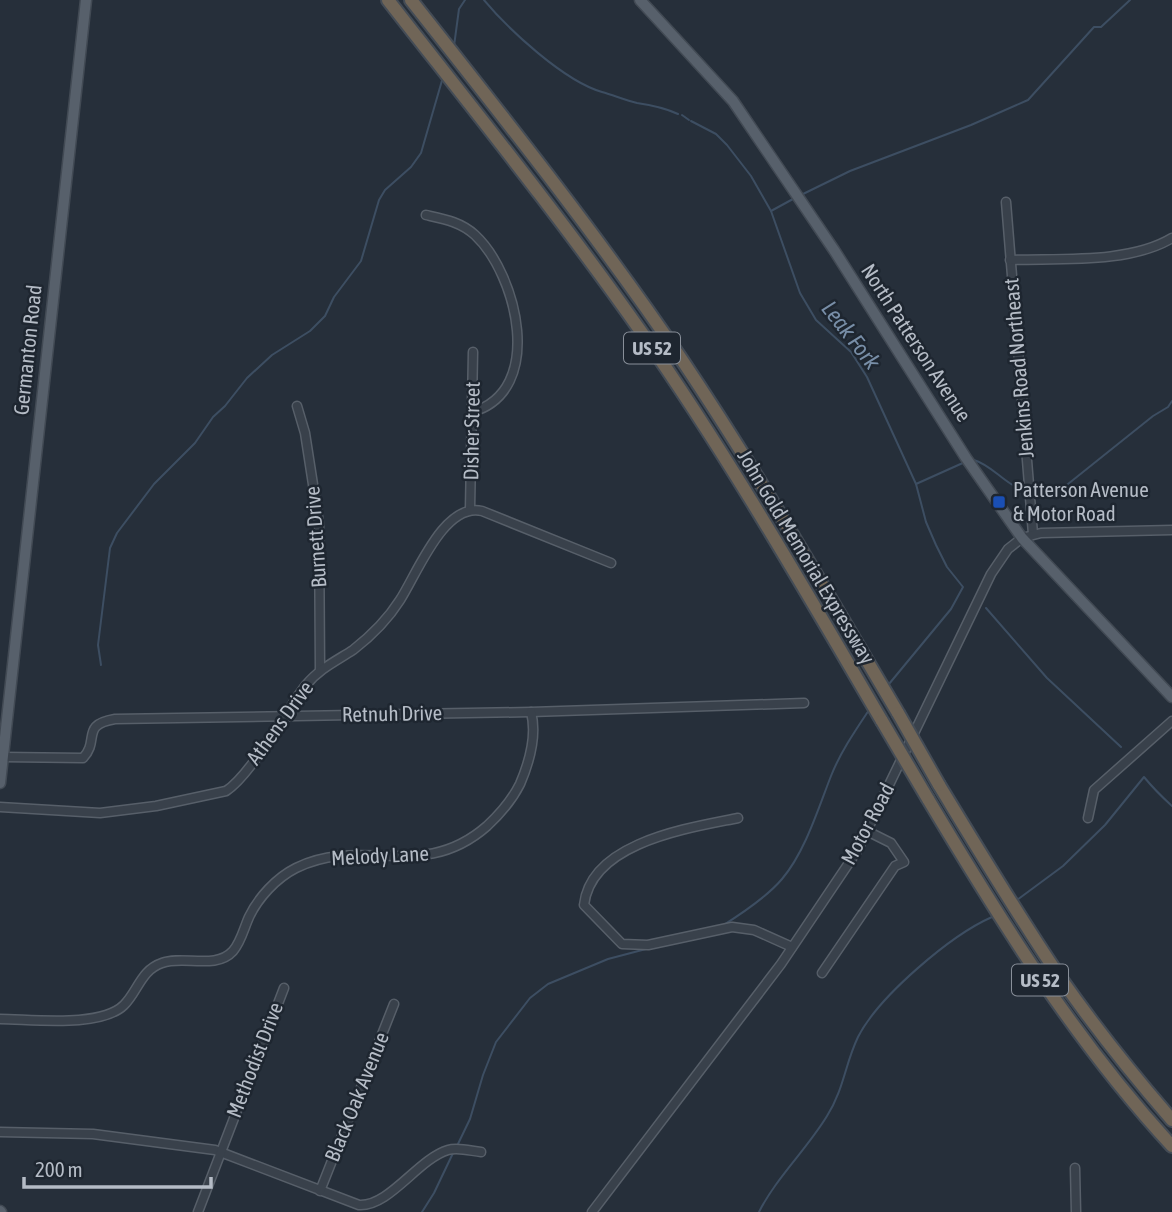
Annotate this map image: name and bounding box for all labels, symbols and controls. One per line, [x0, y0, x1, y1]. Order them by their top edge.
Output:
street label: North Patterson Avenue [857, 259, 977, 426]
street label: Jenkins Road Northeast [998, 277, 1038, 459]
street label: Germanton Road [8, 284, 46, 416]
water label: Leak Fork [816, 296, 886, 375]
road number: US 52 [624, 332, 680, 364]
street label: Disher Street [458, 381, 484, 481]
street label: John Gold Memorial Expressway [733, 445, 881, 668]
place label: Patterson Avenue & Motor Road [1013, 477, 1149, 525]
street label: Burnett Drive [299, 485, 331, 589]
marker: Patterson Avenue & Motor Road [991, 494, 1007, 510]
street label: Athens Drive [241, 676, 317, 769]
street label: Retnuh Drive [342, 700, 442, 726]
street label: Motor Road [836, 779, 899, 868]
street label: Melody Lane [330, 840, 429, 870]
road number: US 52 [1012, 964, 1068, 996]
street label: Methodist Drive [221, 999, 287, 1121]
street label: Black Oak Avenue [319, 1028, 393, 1165]
scale bar [24, 1146, 212, 1190]
text: 200 m [35, 1157, 83, 1181]

